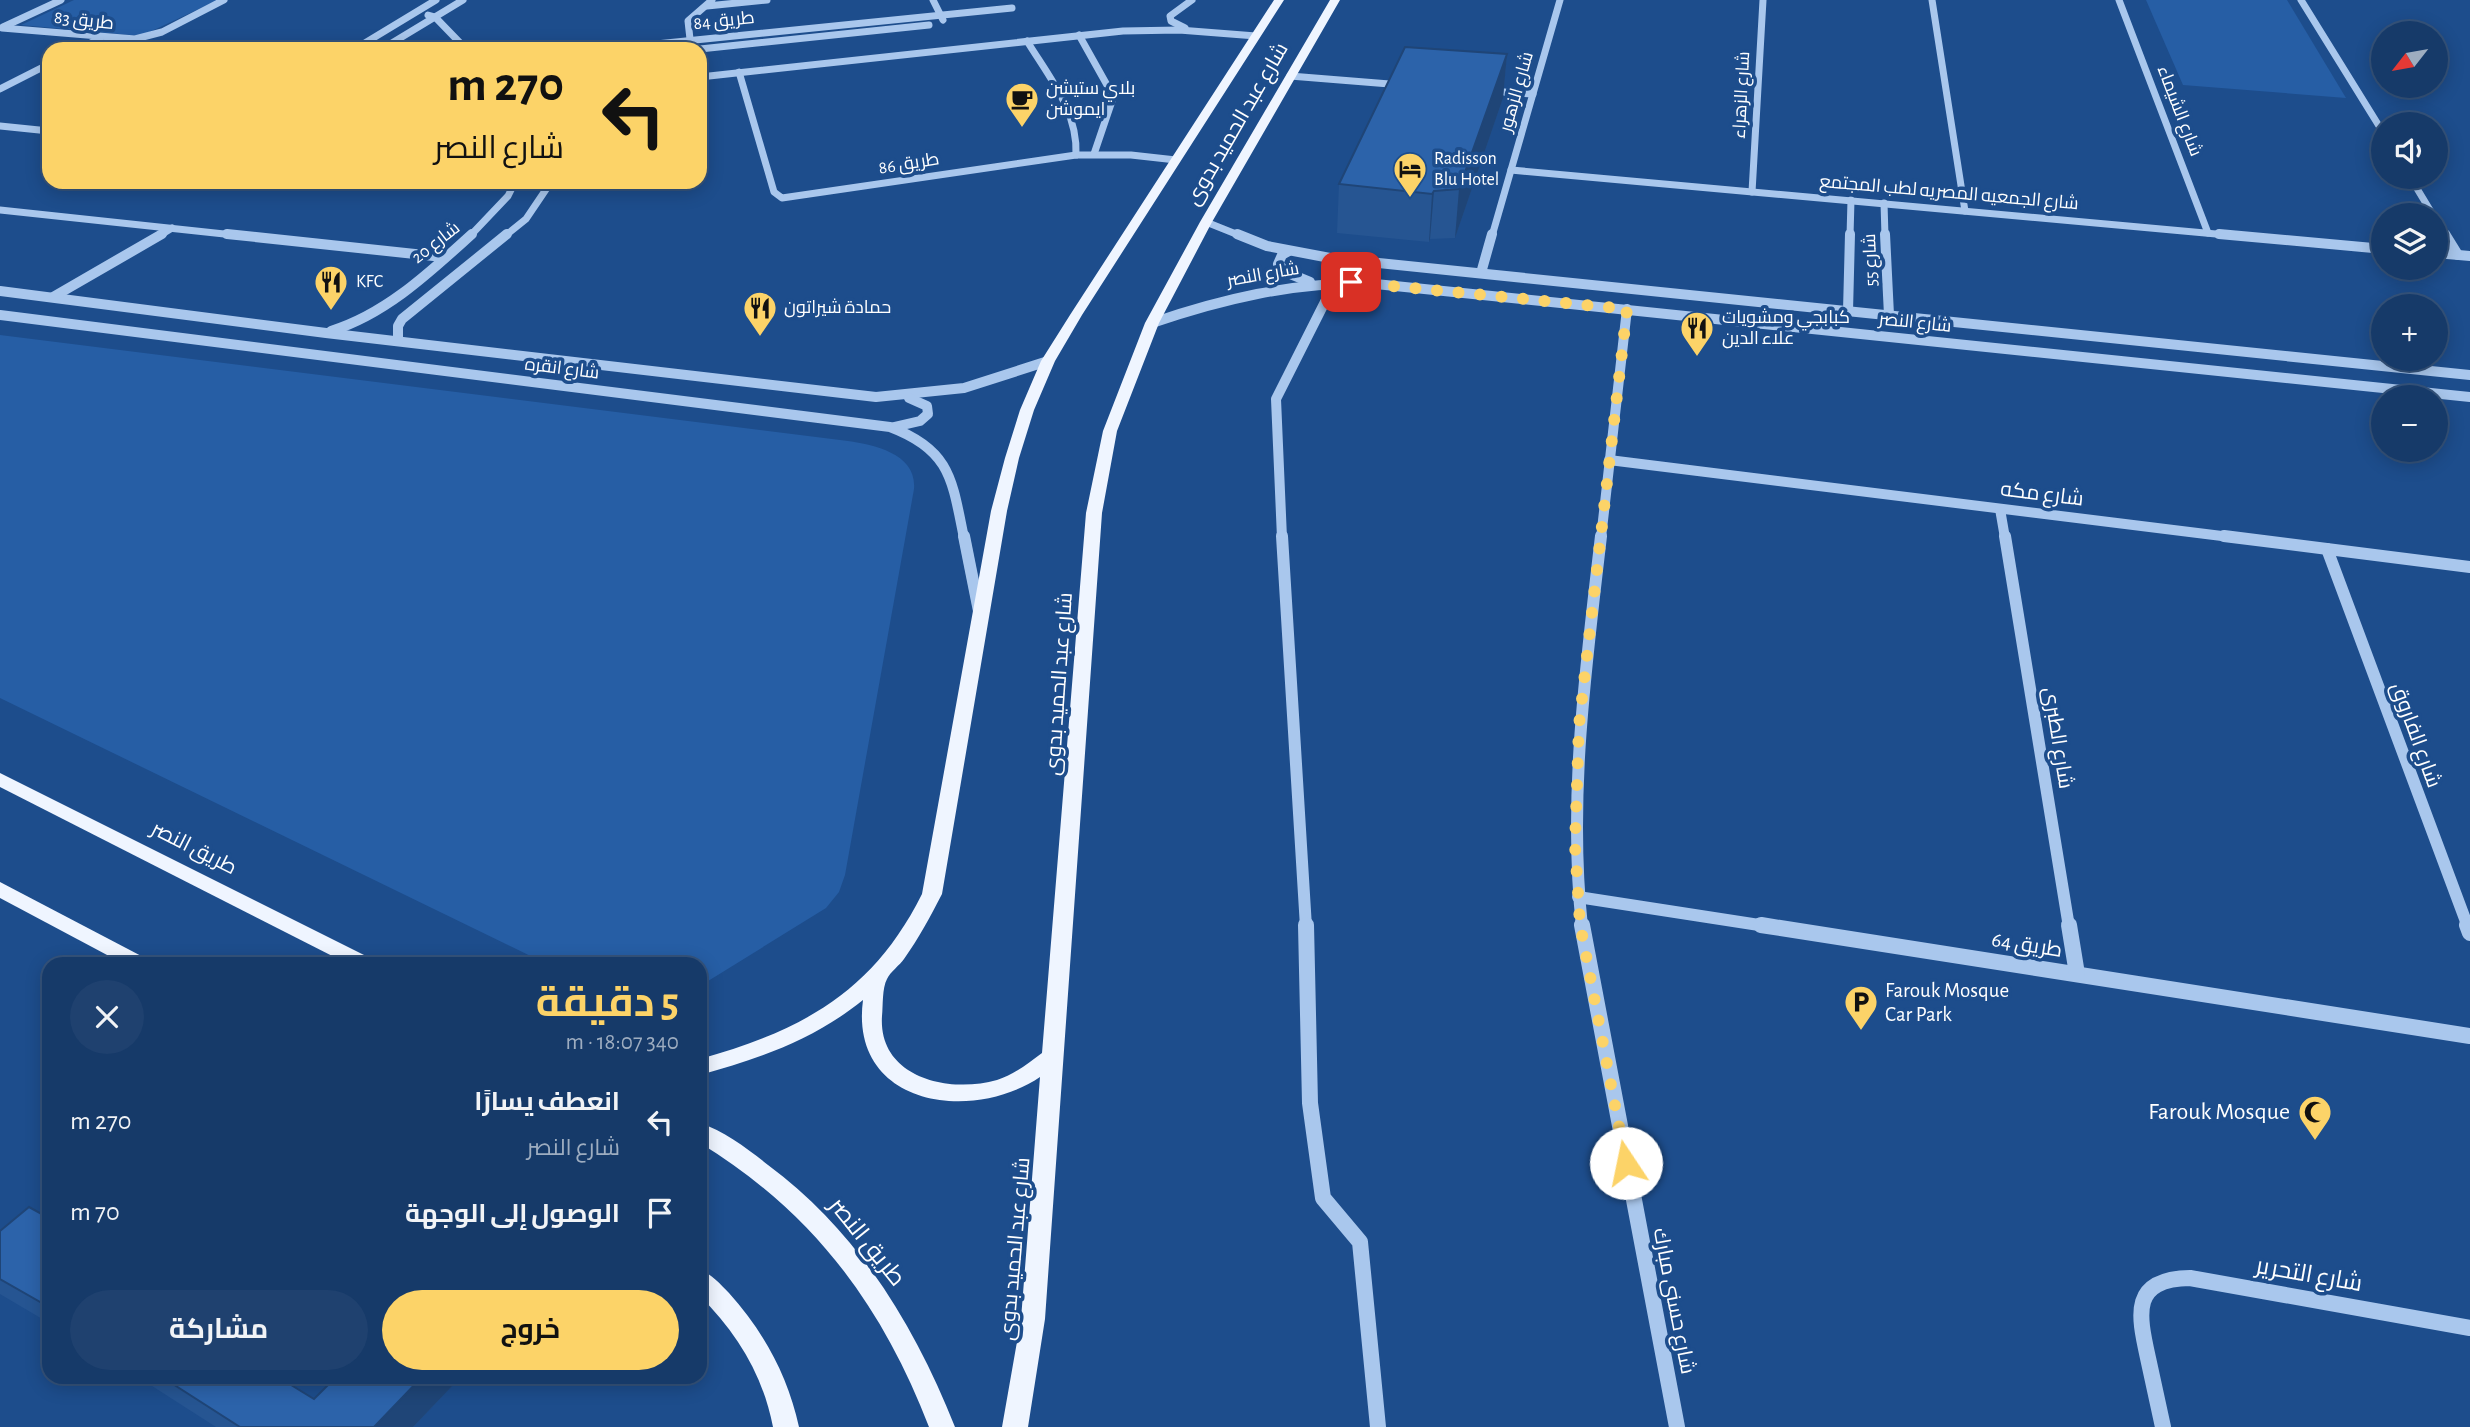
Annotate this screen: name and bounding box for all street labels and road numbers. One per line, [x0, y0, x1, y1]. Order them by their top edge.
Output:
street label: طريق 83 [53, 9, 115, 35]
street label: طريق 84 [693, 9, 756, 35]
street label: شارع عبد الحميد بدوى [1182, 39, 1295, 210]
street label: شارع الزهور [1496, 50, 1539, 136]
street label: شارع الزهراء [1730, 51, 1755, 139]
street label: شارع الشيماء [2152, 63, 2205, 160]
street label: طريق 86 [877, 150, 941, 180]
street label: شارع الجمعيه المصريه لطب المجتمع [1818, 172, 2079, 215]
street label: شارع 20 [408, 218, 465, 269]
street label: شارع 55 [1860, 233, 1883, 287]
street label: شارع النصر [1224, 259, 1301, 292]
street label: شارع النصر [1877, 309, 1952, 338]
street label: شارع انقره [523, 355, 600, 384]
street label: شارع مكه [1999, 478, 2085, 512]
street label: شارع عبد الحميد بدوى [1042, 592, 1079, 777]
street label: شارع الفاروق [2384, 680, 2445, 791]
street label: شارع الطبرى [2037, 686, 2076, 791]
street label: طريق النصر [146, 817, 240, 880]
street label: طريق 64 [1990, 929, 2064, 963]
street label: شارع عبد الحميد بدوى [997, 1157, 1036, 1342]
street label: طريق النصر [822, 1192, 910, 1292]
street label: شارع حسنى مبارك [1647, 1226, 1698, 1376]
street label: شارع التحرير [2251, 1252, 2364, 1299]

